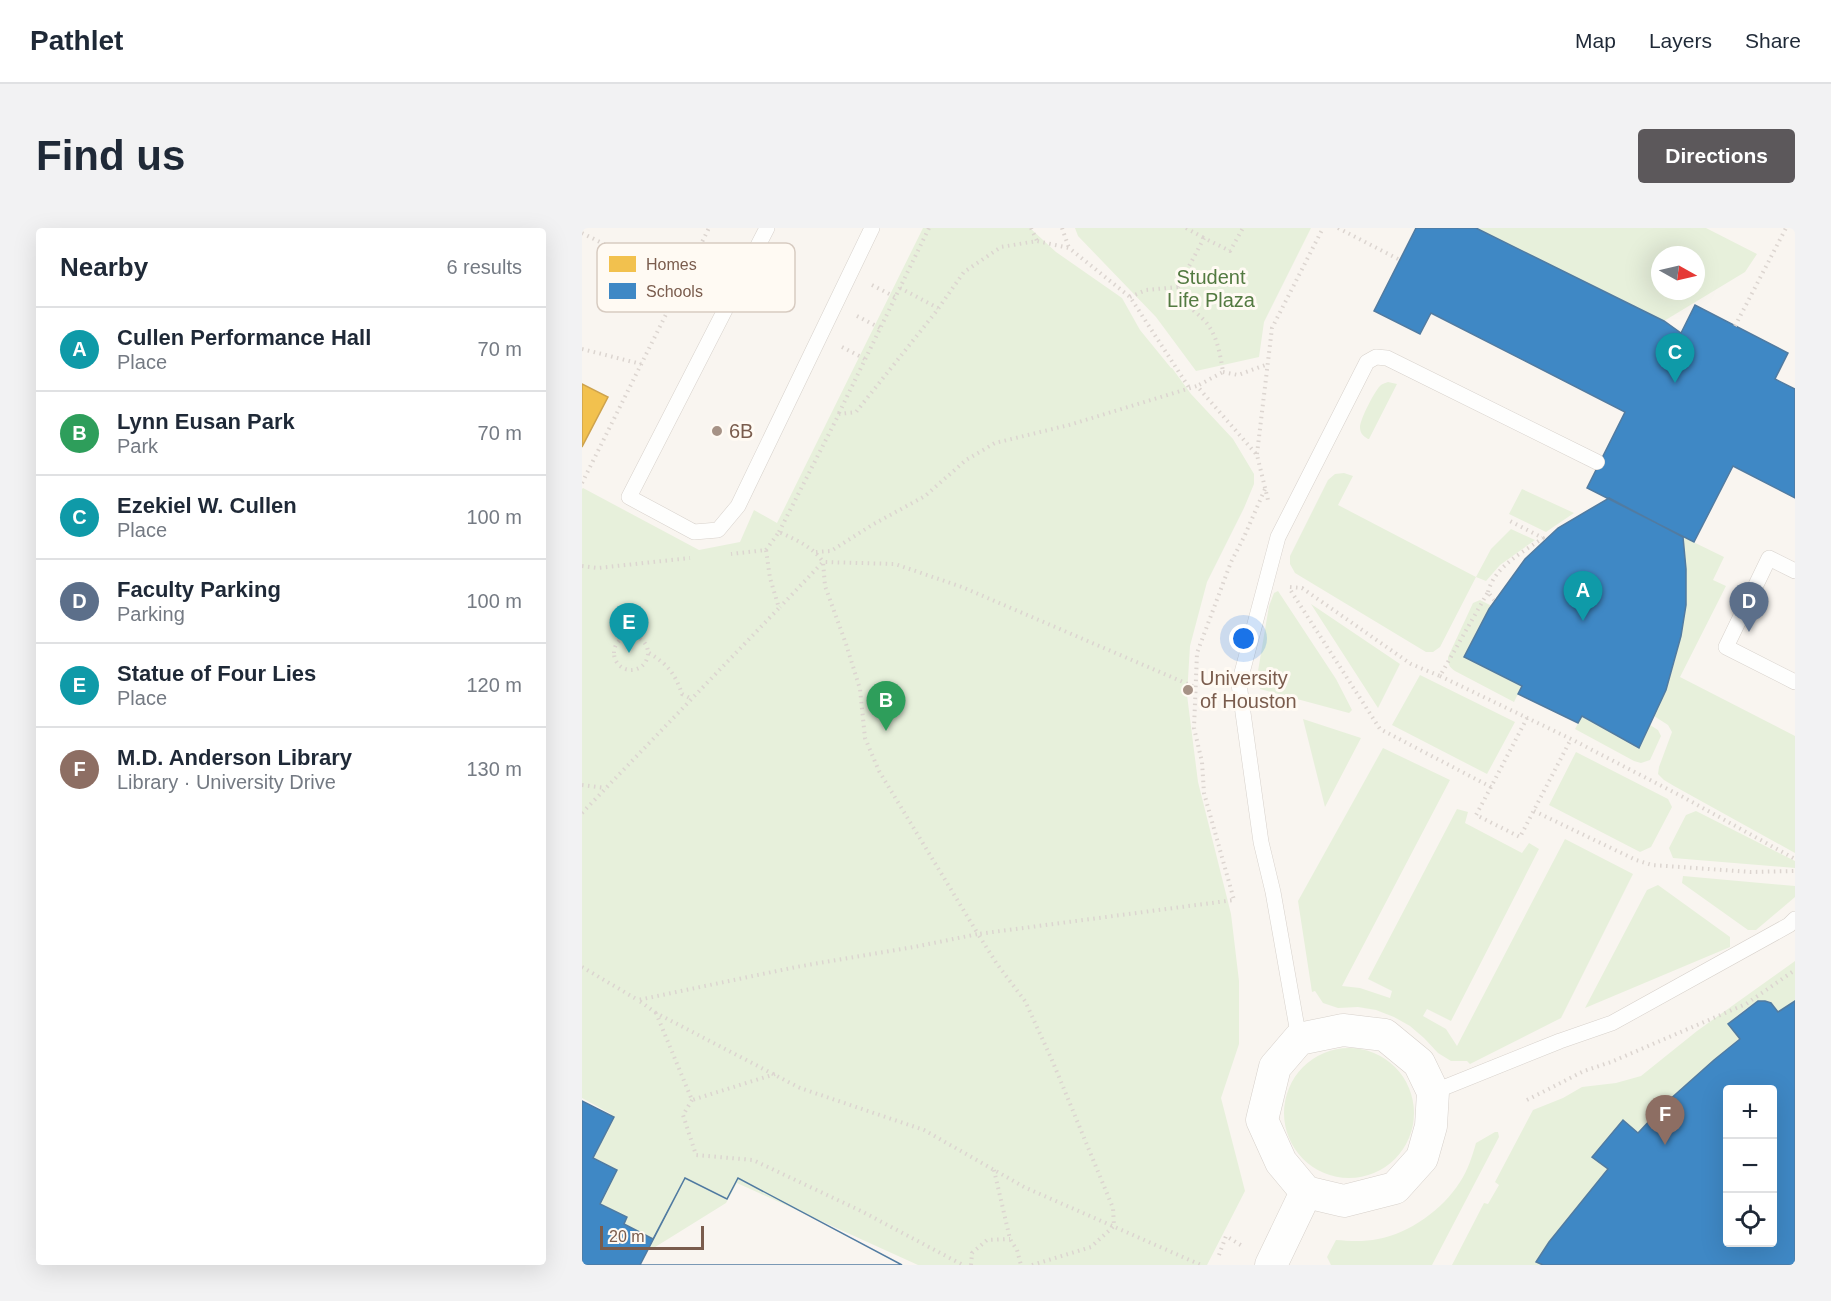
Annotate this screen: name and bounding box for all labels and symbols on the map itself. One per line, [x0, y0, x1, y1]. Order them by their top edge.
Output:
legend [597, 243, 795, 312]
north arrow [1651, 246, 1705, 300]
text: Homes [646, 256, 697, 273]
park label: Student Life Plaza [1167, 266, 1256, 311]
text: Schools [646, 283, 703, 300]
pin: C [1656, 334, 1694, 383]
place label: 6B [729, 420, 753, 442]
marker: 6B [710, 424, 724, 438]
pin: A [1564, 572, 1602, 621]
pin: D [1730, 582, 1768, 632]
pin: E [610, 604, 648, 653]
your location [1229, 624, 1258, 653]
place label: University of Houston [1200, 667, 1297, 712]
pin: B [866, 682, 906, 731]
marker: University of Houston [1181, 683, 1195, 697]
pin: F [1646, 1096, 1684, 1145]
scale bar [600, 1223, 704, 1250]

